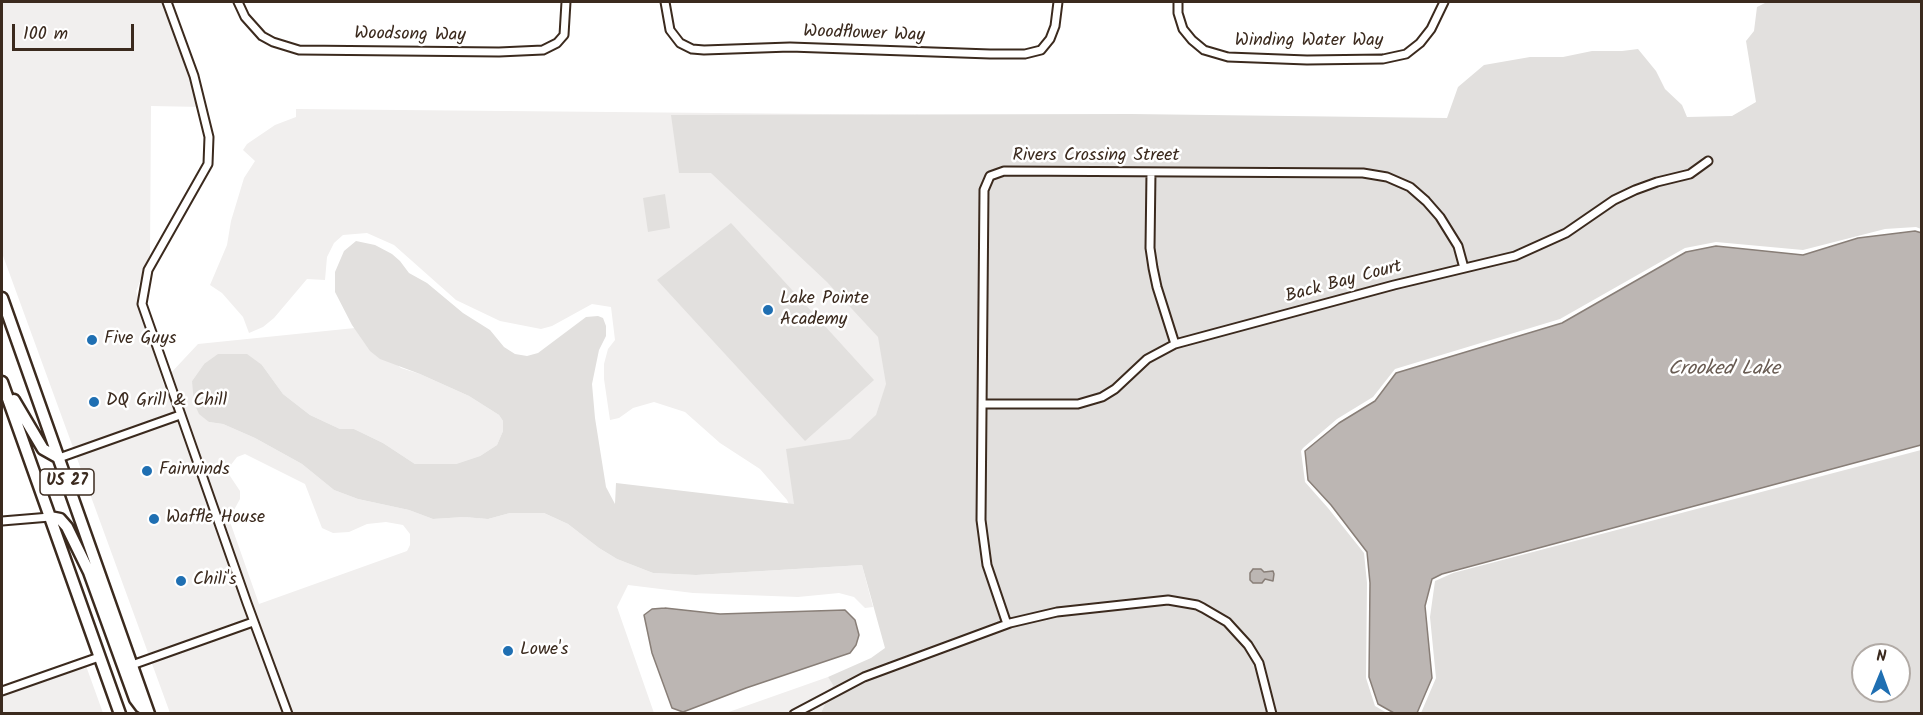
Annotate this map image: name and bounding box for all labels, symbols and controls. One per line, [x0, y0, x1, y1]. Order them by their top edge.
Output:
scale bar [15, 12, 136, 50]
text: 100 m [23, 20, 68, 49]
street label: Woodflower Way [803, 22, 925, 48]
street label: Woodsong Way [354, 24, 466, 48]
street label: Winding Water Way [1235, 31, 1383, 53]
street label: Rivers Crossing Street [1013, 146, 1179, 168]
street label: Back Bay Court [1283, 257, 1405, 309]
place label: Lake Pointe Academy [780, 289, 869, 332]
marker: Lake Pointe Academy [761, 303, 775, 317]
place label: Five Guys [104, 329, 176, 351]
marker: Five Guys [85, 333, 99, 347]
water label: Crooked Lake [1668, 359, 1780, 383]
place label: DQ Grill & Chill [106, 391, 227, 413]
marker: DQ Grill & Chill [87, 395, 101, 409]
place label: Fairwinds [159, 460, 230, 482]
marker: Fairwinds [140, 464, 154, 478]
road number: US 27 [40, 469, 94, 495]
place label: Waffle House [166, 508, 265, 530]
marker: Waffle House [147, 512, 161, 526]
place label: Chili's [193, 570, 237, 592]
marker: Chili's [174, 574, 188, 588]
place label: Lowe's [520, 640, 568, 662]
north arrow [1851, 643, 1911, 703]
marker: Lowe's [501, 644, 515, 658]
text: N [1876, 644, 1887, 669]

